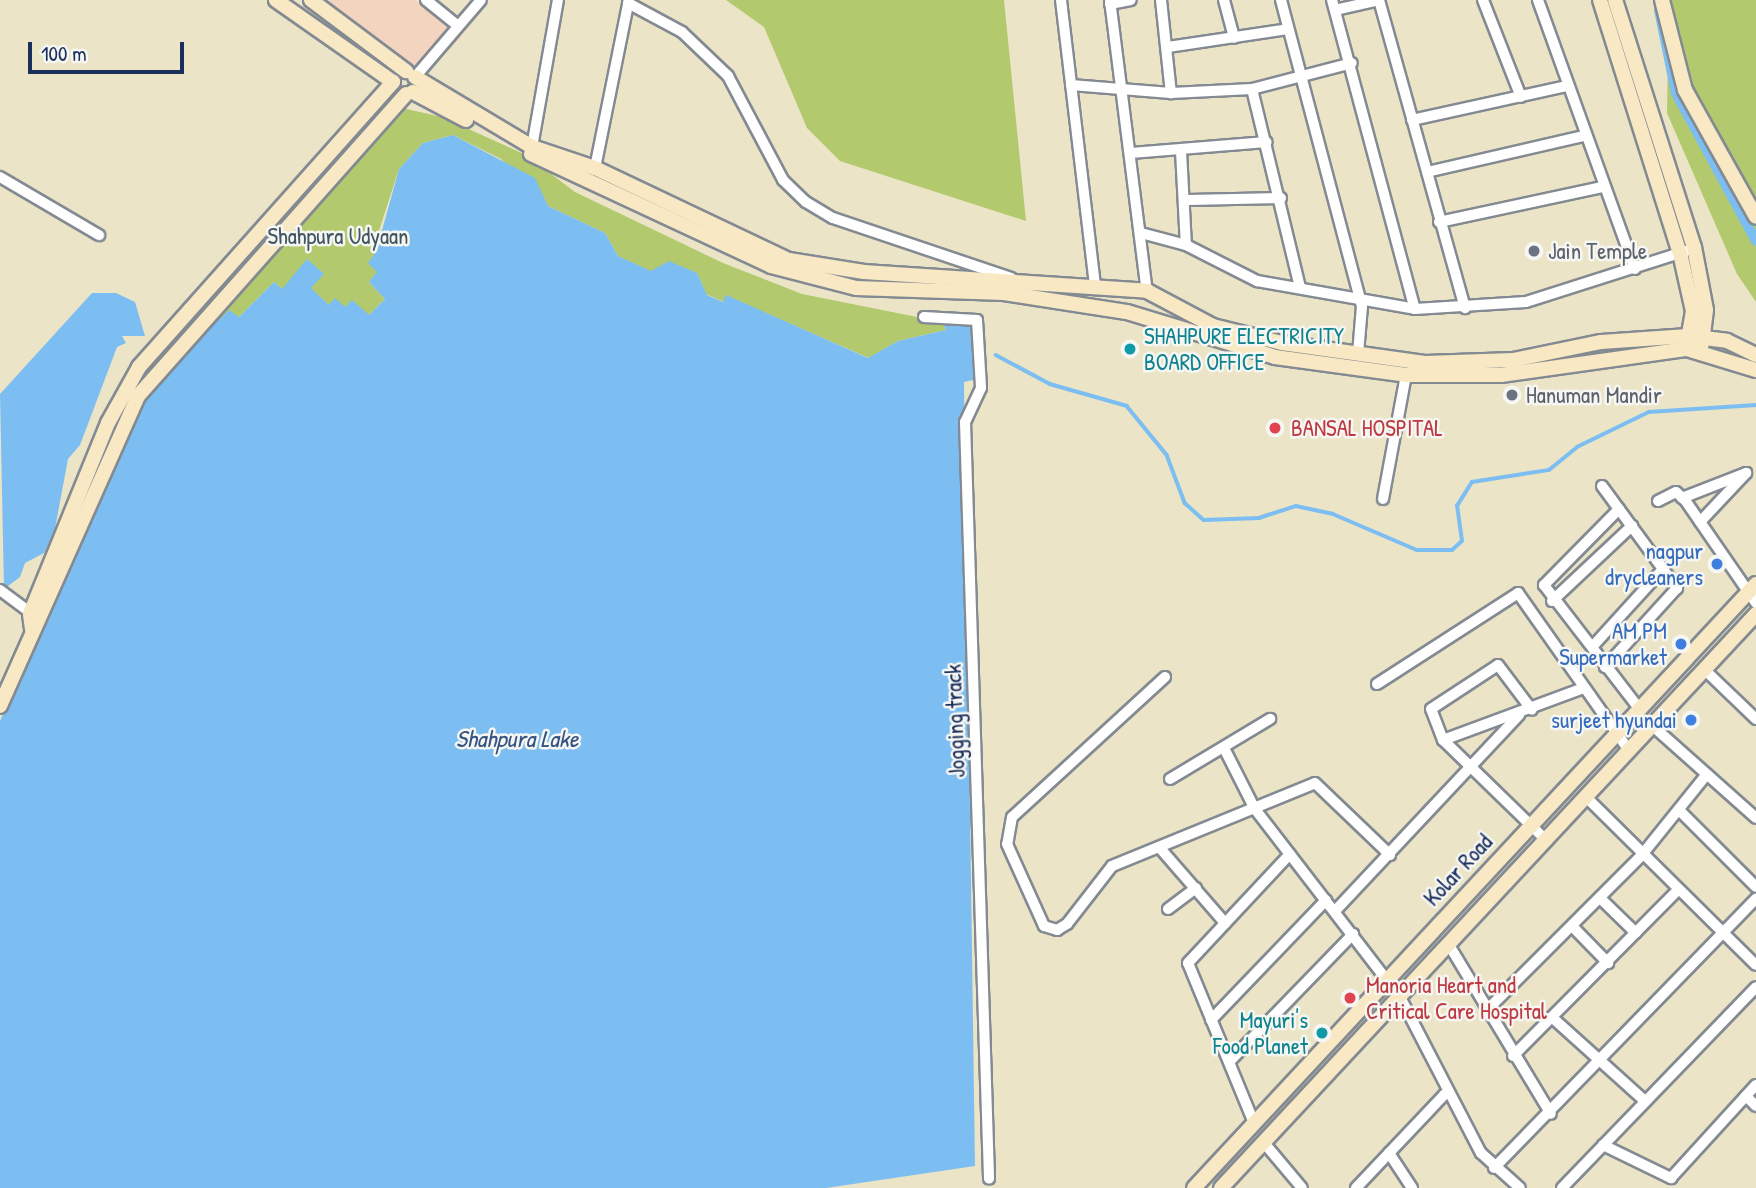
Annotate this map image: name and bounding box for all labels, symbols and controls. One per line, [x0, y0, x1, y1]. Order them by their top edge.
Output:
scale bar [32, 28, 187, 72]
text: 100 m [41, 39, 87, 68]
park label: Shahpura Udyaan [268, 222, 408, 250]
place label: Jain Temple [1548, 237, 1647, 265]
marker: Jain Temple [1526, 243, 1542, 259]
place label: SHAHPURE ELECTRICITY BOARD OFFICE [1144, 322, 1344, 376]
marker: SHAHPURE ELECTRICITY BOARD OFFICE [1122, 341, 1138, 357]
place label: Hanuman Mandir [1526, 381, 1662, 409]
marker: Hanuman Mandir [1504, 387, 1520, 403]
place label: BANSAL HOSPITAL [1291, 414, 1443, 442]
marker: BANSAL HOSPITAL [1265, 418, 1285, 438]
place label: nagpur drycleaners [1605, 537, 1703, 591]
marker: nagpur drycleaners [1709, 556, 1725, 572]
place label: AM PM Supermarket [1559, 617, 1667, 671]
marker: AM PM Supermarket [1673, 636, 1689, 652]
street label: Jogging track [939, 664, 971, 778]
place label: surjeet hyundai [1551, 706, 1677, 734]
marker: surjeet hyundai [1683, 712, 1699, 728]
water label: Shahpura Lake [456, 725, 578, 753]
street label: Kolar Road [1418, 828, 1498, 912]
place label: Manoria Heart and Critical Care Hospital [1366, 971, 1547, 1025]
marker: Manoria Heart and Critical Care Hospital [1340, 988, 1360, 1008]
place label: Mayuri's Food Planet [1213, 1006, 1308, 1060]
marker: Mayuri's Food Planet [1314, 1025, 1330, 1041]

